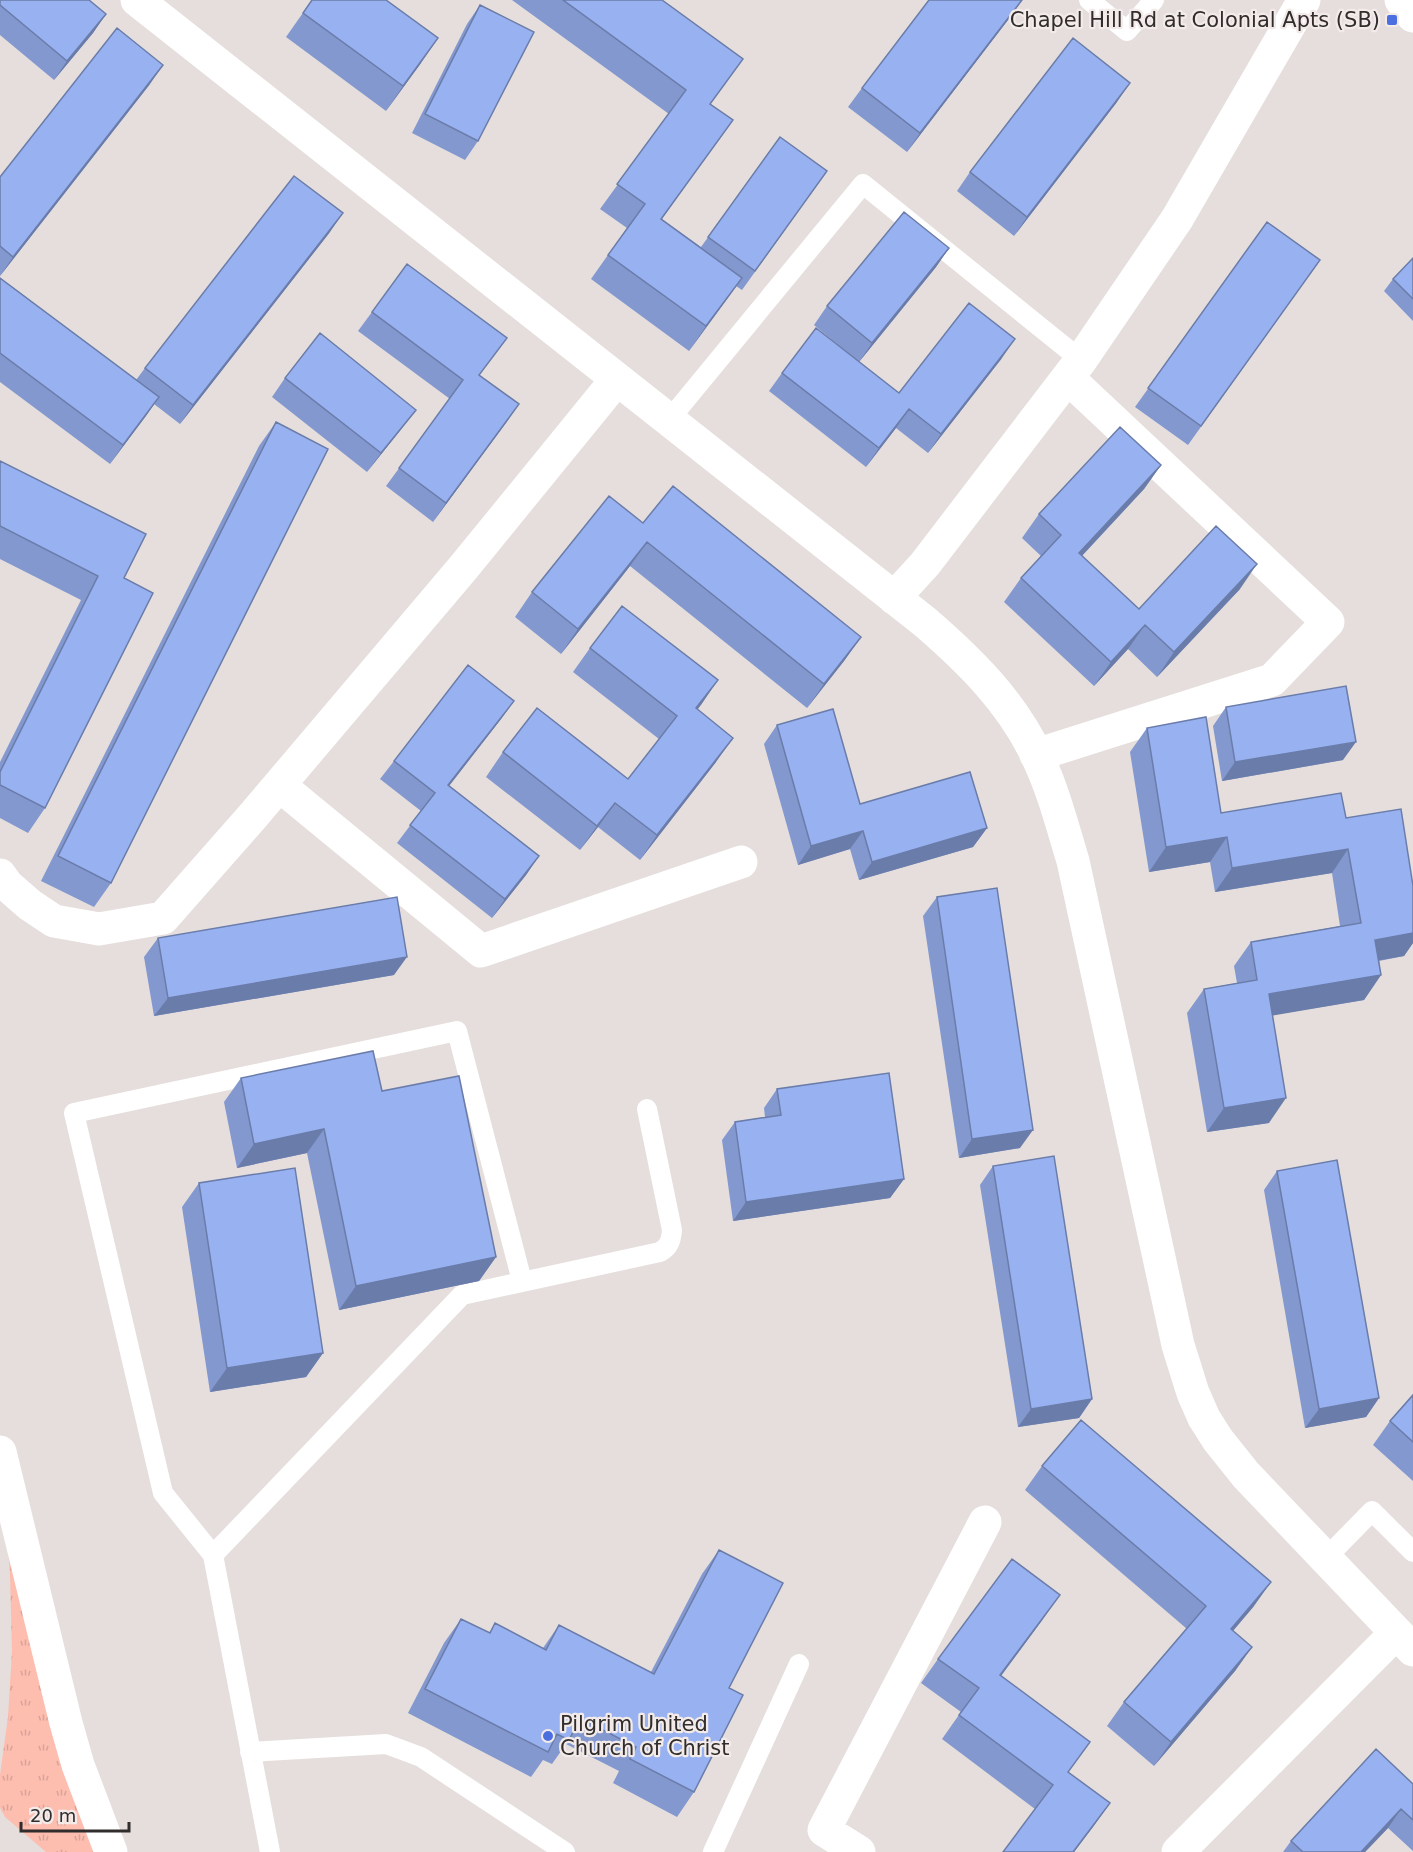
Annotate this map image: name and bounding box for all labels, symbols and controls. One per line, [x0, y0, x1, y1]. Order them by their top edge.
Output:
place label: Chapel Hill Rd at Colonial Apts (SB) [1010, 8, 1380, 32]
marker: Chapel Hill Rd at Colonial Apts (SB) [1385, 13, 1399, 27]
place label: Pilgrim United Church of Christ [560, 1712, 730, 1760]
marker: Pilgrim United Church of Christ [541, 1729, 555, 1743]
scale bar [21, 1795, 129, 1833]
text: 20 m [30, 1805, 76, 1826]

